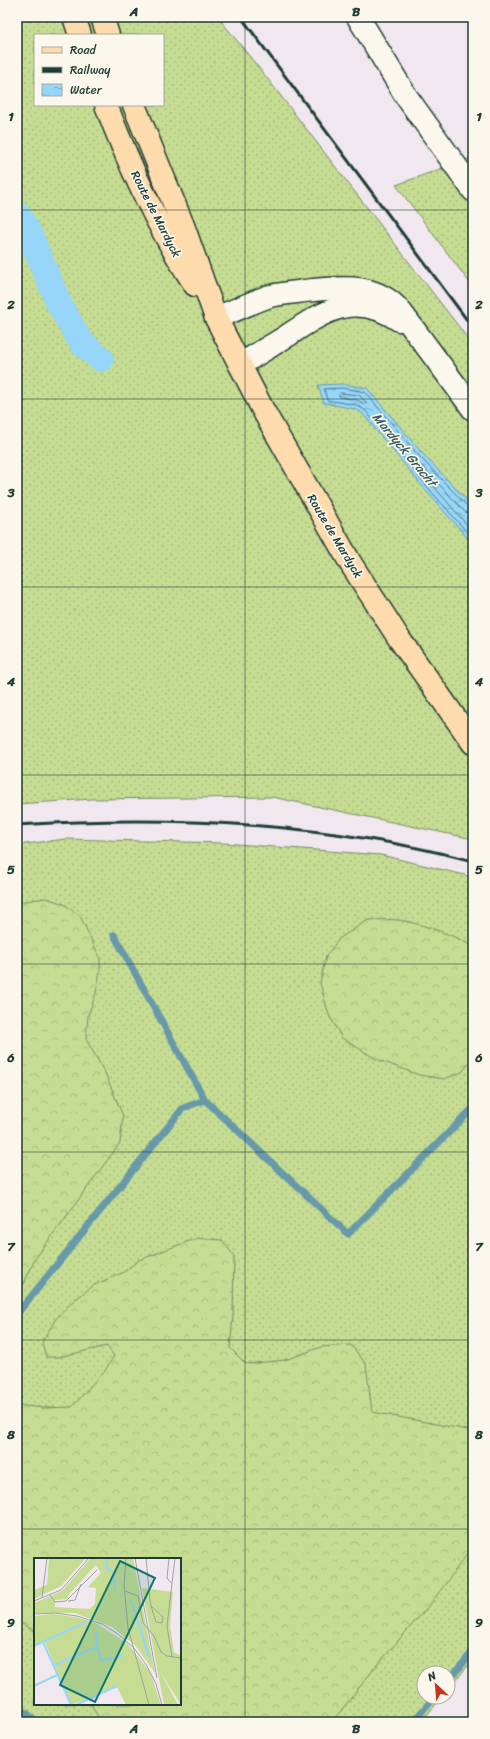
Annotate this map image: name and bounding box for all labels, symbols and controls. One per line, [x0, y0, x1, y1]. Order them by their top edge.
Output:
text: A [129, 0, 138, 23]
text: B [352, 0, 361, 23]
legend [34, 34, 164, 106]
text: Road [70, 39, 97, 61]
text: Railway [70, 59, 111, 81]
text: Water [70, 79, 103, 101]
text: 1 [8, 105, 14, 128]
text: 1 [476, 105, 482, 128]
street label: Route de Mardyck [125, 167, 188, 262]
text: 2 [6, 293, 15, 316]
text: 2 [474, 293, 483, 316]
water label: Mardyck Gracht [366, 407, 445, 494]
text: 3 [6, 481, 15, 504]
text: 3 [474, 481, 483, 504]
street label: Route de Mardyck [301, 490, 369, 583]
text: 4 [6, 670, 16, 693]
text: 4 [474, 670, 484, 693]
text: 5 [7, 858, 15, 881]
text: 5 [475, 858, 483, 881]
text: 6 [6, 1046, 15, 1069]
text: 6 [474, 1046, 483, 1069]
text: 7 [7, 1235, 16, 1258]
text: 7 [475, 1235, 484, 1258]
text: 8 [6, 1423, 15, 1446]
text: 8 [474, 1423, 483, 1446]
inset map [34, 1558, 181, 1705]
text: 9 [7, 1611, 15, 1634]
text: 9 [475, 1611, 483, 1634]
north arrow [416, 1665, 456, 1705]
text: N [423, 1666, 440, 1687]
text: A [129, 1717, 138, 1739]
text: B [352, 1717, 361, 1739]

